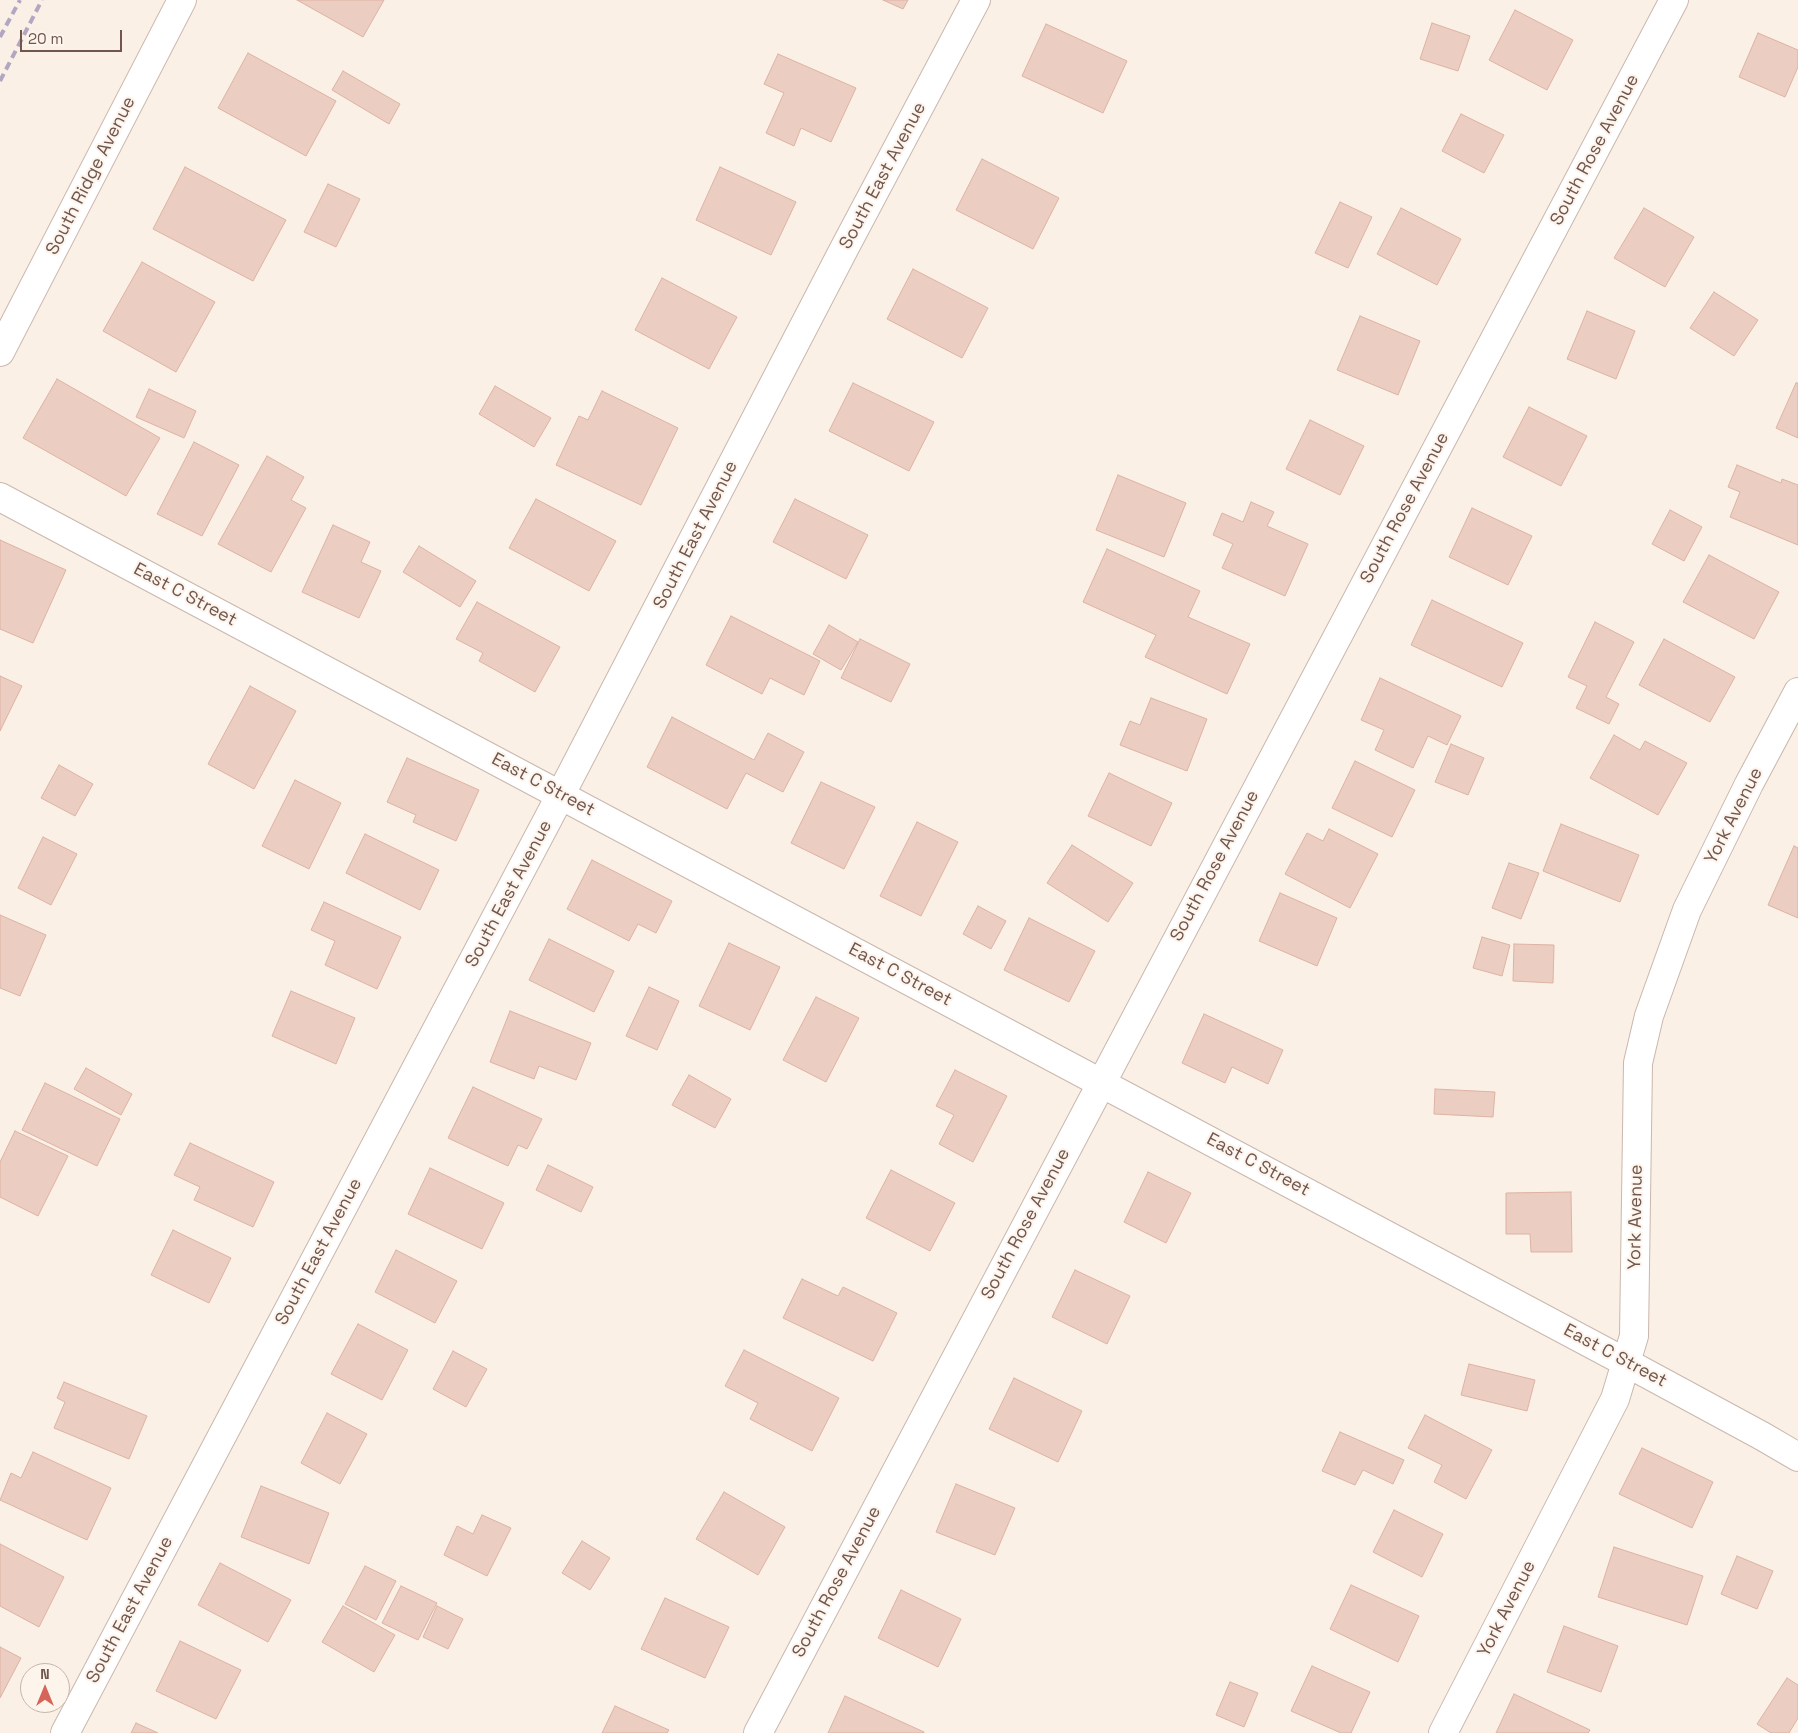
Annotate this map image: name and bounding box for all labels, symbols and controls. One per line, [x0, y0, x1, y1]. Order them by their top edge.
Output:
scale bar [22, 20, 125, 52]
text: 20 m [28, 29, 63, 48]
street label: South Rose Avenue [1546, 71, 1644, 229]
street label: South Ridge Avenue [42, 93, 140, 259]
street label: South East Avenue [835, 99, 931, 253]
street label: South Rose Avenue [1356, 429, 1454, 587]
street label: South East Avenue [649, 457, 743, 613]
street label: East C Street [130, 559, 240, 631]
street label: East C Street [488, 749, 598, 821]
street label: York Avenue [1700, 764, 1768, 868]
street label: South Rose Avenue [1166, 787, 1264, 945]
street label: South East Avenue [461, 817, 557, 971]
street label: East C Street [845, 939, 955, 1011]
street label: East C Street [1203, 1129, 1313, 1201]
street label: South Rose Avenue [977, 1145, 1075, 1303]
street label: York Avenue [1624, 1164, 1648, 1270]
street label: South East Avenue [271, 1175, 367, 1329]
street label: East C Street [1560, 1320, 1670, 1392]
street label: South Rose Avenue [788, 1503, 886, 1661]
street label: South East Avenue [82, 1533, 178, 1687]
street label: York Avenue [1473, 1557, 1541, 1661]
north arrow [20, 1663, 70, 1713]
text: N [40, 1665, 50, 1683]

